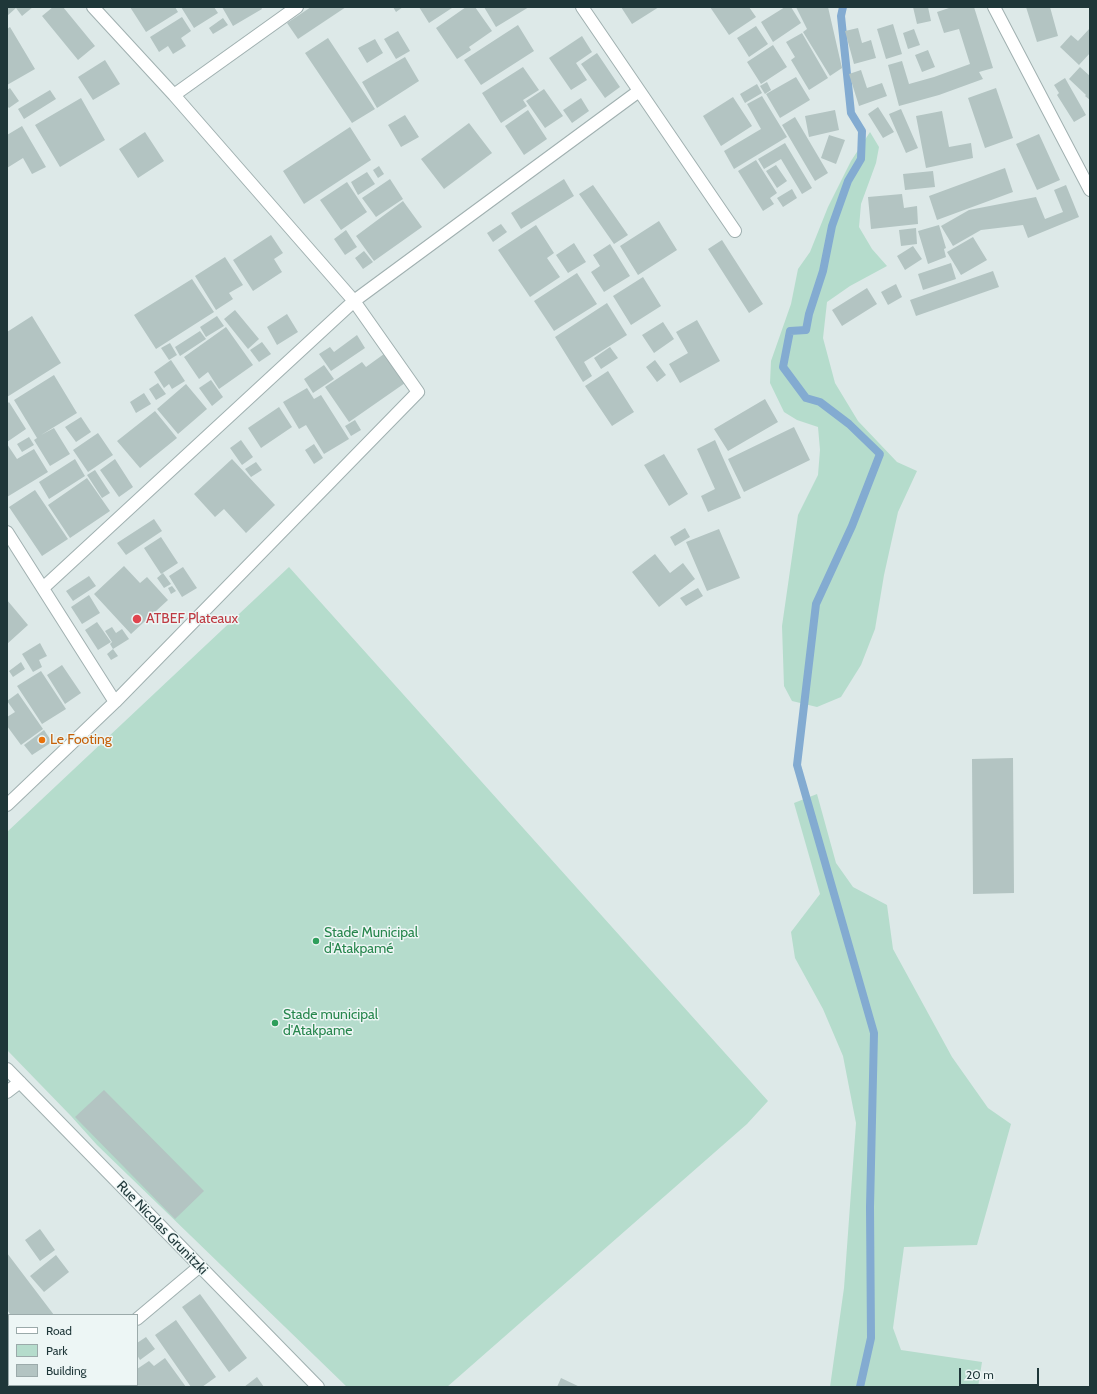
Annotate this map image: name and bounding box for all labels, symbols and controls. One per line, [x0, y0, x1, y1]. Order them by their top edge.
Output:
place label: ATBEF Plateaux [146, 611, 238, 627]
marker: ATBEF Plateaux [131, 613, 143, 625]
place label: Le Footing [50, 732, 112, 748]
marker: Le Footing [37, 735, 47, 745]
place label: Stade Municipal d'Atakpamé [324, 925, 418, 958]
marker: Stade Municipal d'Atakpamé [311, 936, 321, 946]
place label: Stade municipal d'Atakpame [283, 1007, 378, 1040]
marker: Stade municipal d'Atakpame [270, 1018, 280, 1028]
street label: Rue Nicolas Grunitzki [113, 1178, 211, 1278]
legend [8, 1314, 138, 1386]
text: Road [46, 1323, 72, 1338]
text: Park [46, 1343, 68, 1358]
scale bar [961, 1360, 1041, 1386]
text: Building [46, 1363, 87, 1378]
text: 20 m [966, 1367, 994, 1382]

